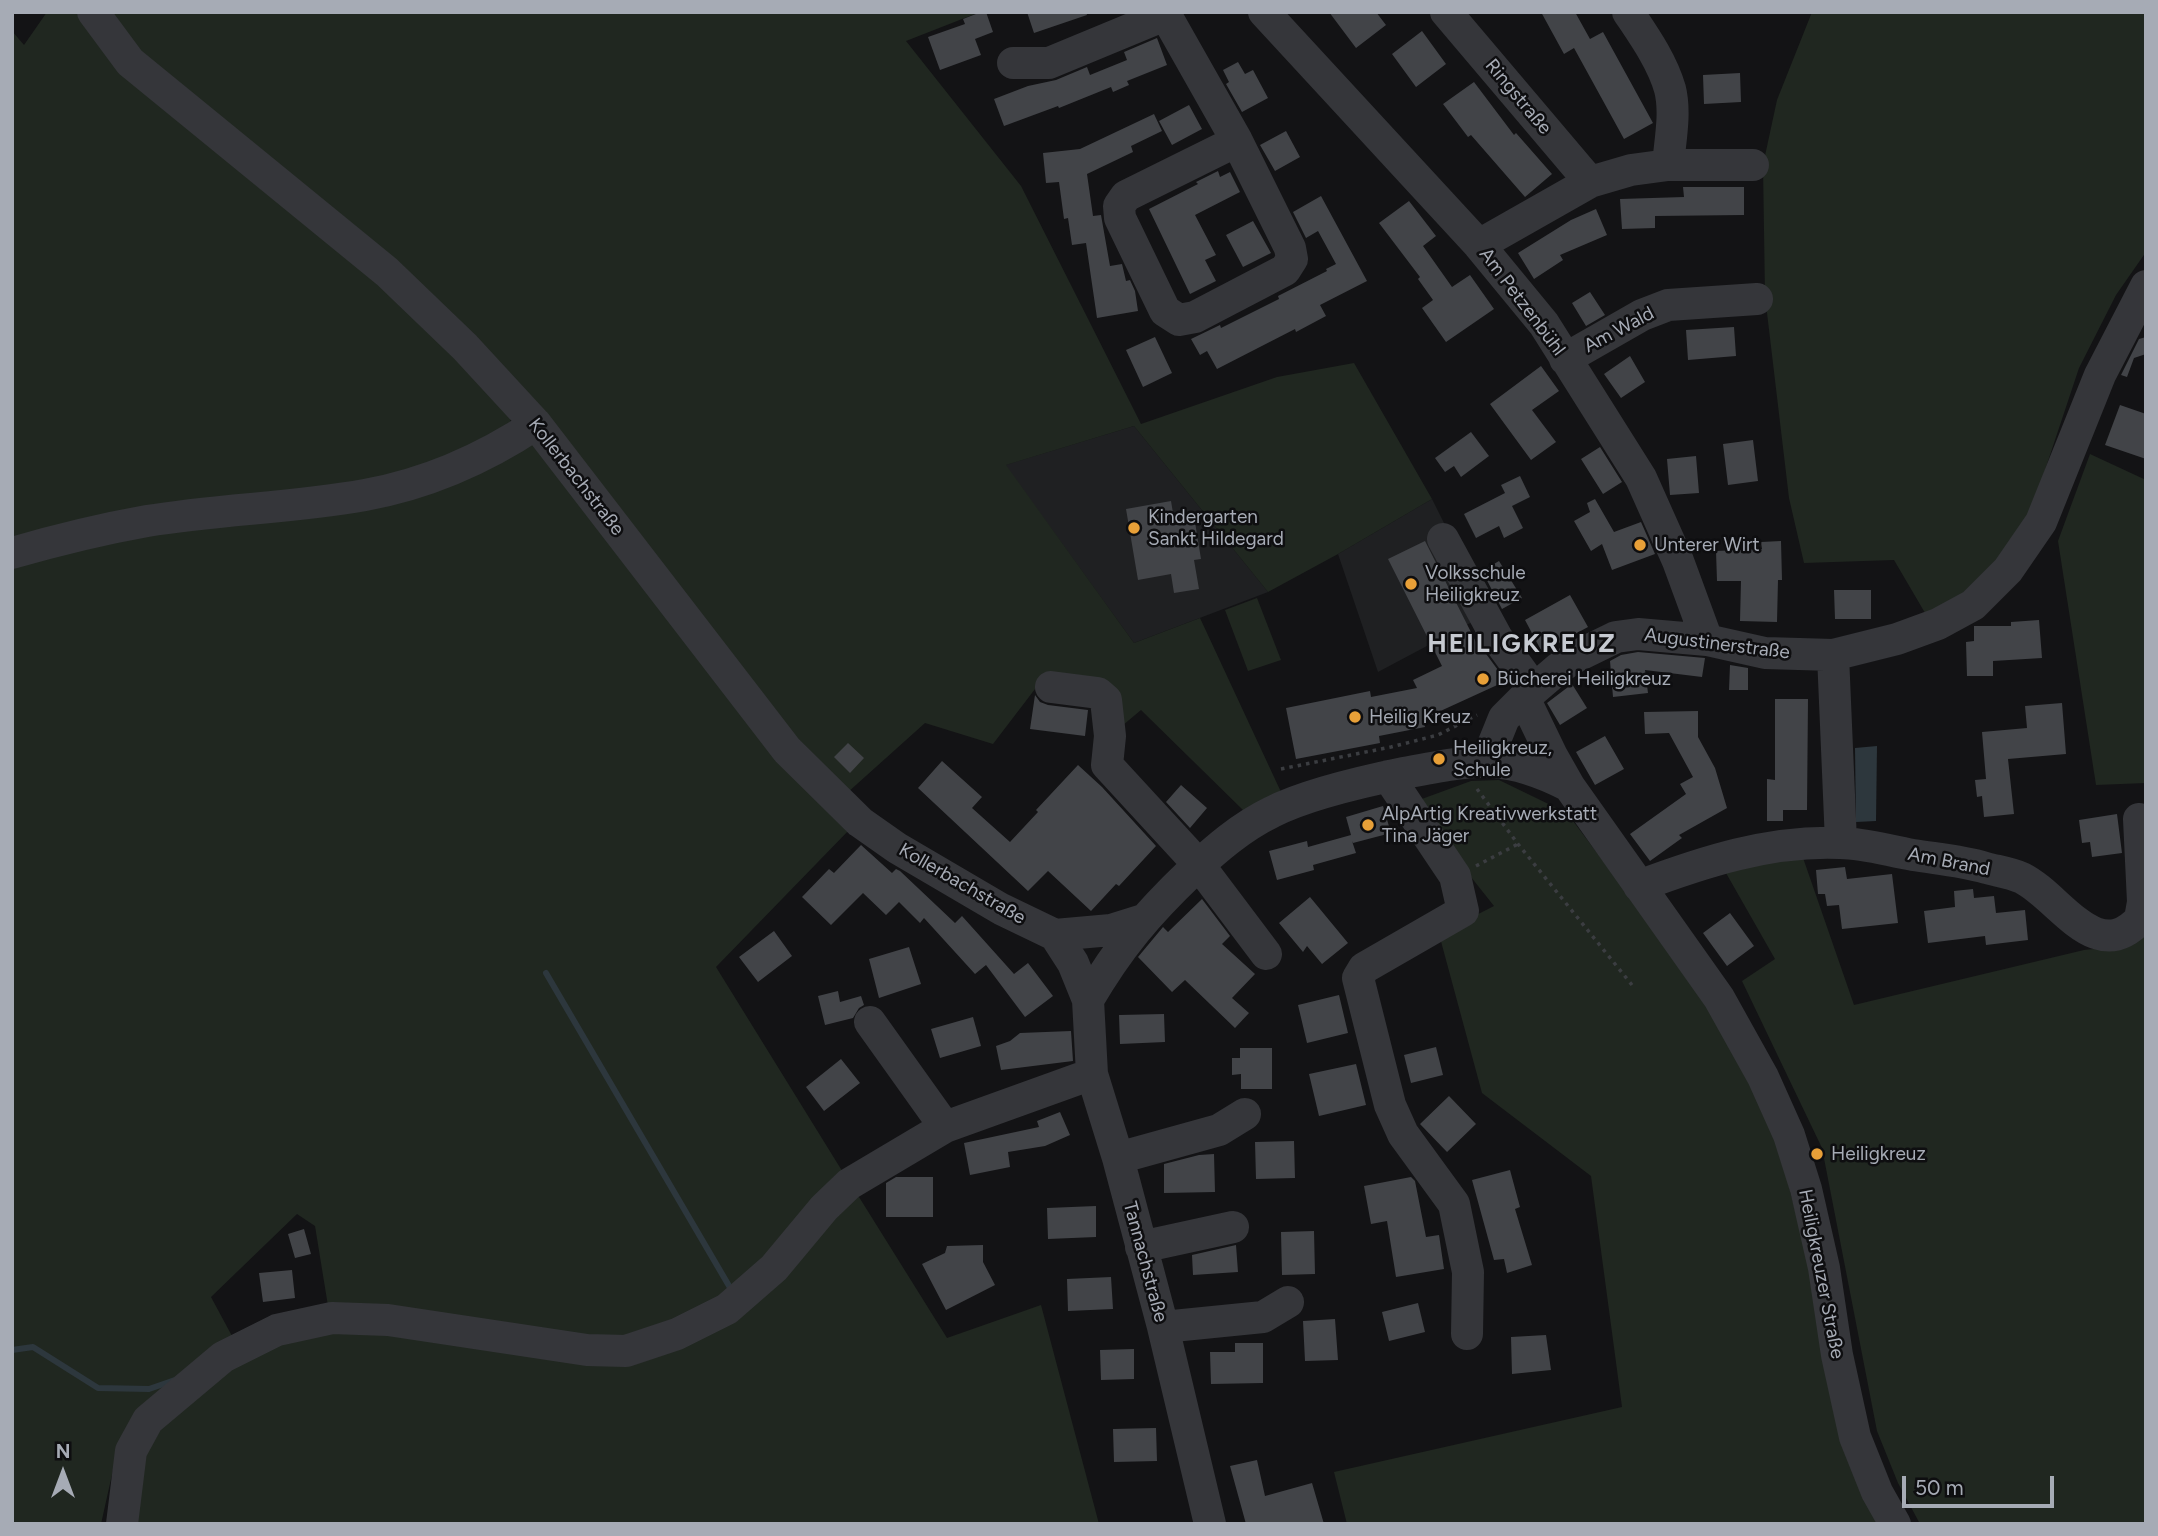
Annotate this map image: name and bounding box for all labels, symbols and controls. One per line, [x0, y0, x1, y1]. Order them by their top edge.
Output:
street label: Ringstraße [1480, 55, 1556, 139]
street label: Am Petzenbühl [1474, 244, 1570, 360]
street label: Am Wald [1580, 302, 1658, 358]
street label: Kollerbachstraße [523, 414, 629, 540]
place label: Kindergarten Sankt Hildegard [1148, 506, 1284, 550]
marker: Kindergarten Sankt Hildegard [1126, 520, 1142, 536]
place label: Unterer Wirt [1654, 534, 1760, 556]
marker: Unterer Wirt [1632, 537, 1648, 553]
place label: Volksschule Heiligkreuz [1425, 562, 1526, 606]
marker: Volksschule Heiligkreuz [1403, 576, 1419, 592]
street label: Augustinerstraße [1643, 624, 1791, 664]
district label: HEILIGKREUZ [1429, 628, 1615, 660]
place label: Bücherei Heiligkreuz [1497, 668, 1671, 690]
marker: Bücherei Heiligkreuz [1475, 671, 1491, 687]
place label: Heilig Kreuz [1369, 706, 1471, 728]
marker: Heilig Kreuz [1347, 709, 1363, 725]
place label: Heiligkreuz, Schule [1453, 737, 1552, 781]
marker: Heiligkreuz, Schule [1431, 751, 1447, 767]
place label: AlpArtig Kreativwerkstatt Tina Jäger [1382, 803, 1597, 847]
marker: AlpArtig Kreativwerkstatt Tina Jäger [1360, 817, 1376, 833]
street label: Kollerbachstraße [895, 838, 1029, 930]
street label: Am Brand [1906, 843, 1992, 881]
place label: Heiligkreuz [1831, 1143, 1926, 1165]
marker: Heiligkreuz [1809, 1146, 1825, 1162]
street label: Heiligkreuzer Straße [1793, 1187, 1849, 1361]
street label: Tannachstraße [1118, 1199, 1172, 1325]
north arrow [28, 1438, 98, 1508]
text: N [56, 1440, 70, 1463]
scale bar [1906, 1462, 2058, 1506]
text: 50 m [1915, 1475, 1964, 1500]

